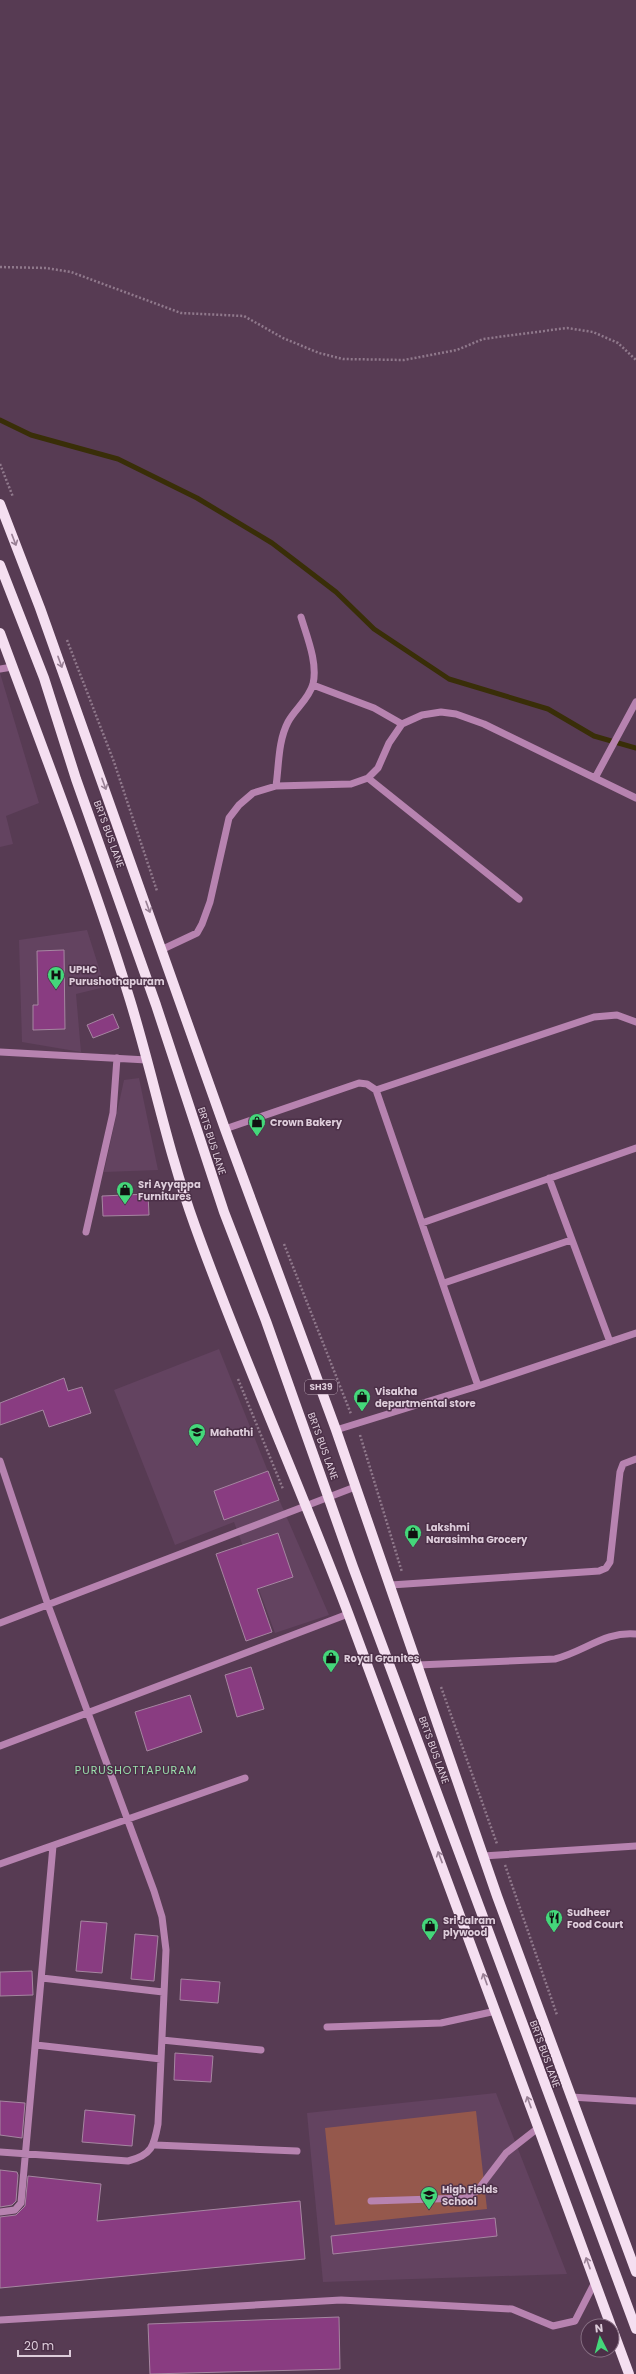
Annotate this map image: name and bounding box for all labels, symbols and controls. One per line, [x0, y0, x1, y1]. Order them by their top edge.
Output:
one-way arrow [10, 534, 18, 546]
one-way arrow [56, 656, 64, 668]
one-way arrow [100, 778, 108, 790]
street label: BRTS BUS LANE [90, 798, 128, 870]
one-way arrow [144, 900, 152, 912]
place label: UPHC Purushothapuram [69, 962, 165, 989]
hospital icon: UPHC Purushothapuram [46, 965, 66, 990]
street label: BRTS BUS LANE [194, 1105, 230, 1177]
shop icon: Crown Bakery [247, 1112, 267, 1137]
place label: Crown Bakery [270, 1115, 343, 1130]
place label: Sri Ayyappa Furnitures [138, 1177, 201, 1204]
shop icon: Sri Ayyappa Furnitures [115, 1180, 135, 1205]
road number: SH39 [305, 1380, 337, 1394]
place label: Visakha departmental store [375, 1384, 476, 1411]
shop icon: Visakha departmental store [352, 1387, 372, 1412]
street label: BRTS BUS LANE [304, 1410, 342, 1482]
school or university icon: Mahathi [187, 1422, 207, 1447]
place label: Mahathi [210, 1425, 253, 1440]
place label: Lakshmi Narasimha Grocery [426, 1520, 528, 1547]
shop icon: Lakshmi Narasimha Grocery [403, 1523, 423, 1548]
shop icon: Royal Granites [321, 1648, 341, 1673]
place label: Royal Granites [344, 1651, 420, 1666]
street label: BRTS BUS LANE [415, 1714, 453, 1786]
district label: PURUSHOTTAPURAM [75, 1762, 197, 1778]
one-way arrow [435, 1852, 443, 1864]
place label: Sudheer Food Court [567, 1905, 623, 1932]
restaurant icon: Sudheer Food Court [544, 1908, 564, 1933]
place label: Sri Jalram plywood [443, 1913, 496, 1940]
shop icon: Sri Jalram plywood [420, 1916, 440, 1941]
one-way arrow [480, 1974, 488, 1986]
street label: BRTS BUS LANE [526, 2018, 564, 2090]
one-way arrow [525, 2095, 532, 2108]
place label: High Fields School [442, 2182, 498, 2209]
school or university icon: High Fields School [419, 2185, 439, 2210]
one-way arrow [584, 2257, 591, 2270]
north arrow [580, 2318, 620, 2358]
text: N [594, 2320, 604, 2336]
scale bar [18, 2332, 70, 2358]
text: 20 m [24, 2337, 54, 2354]

